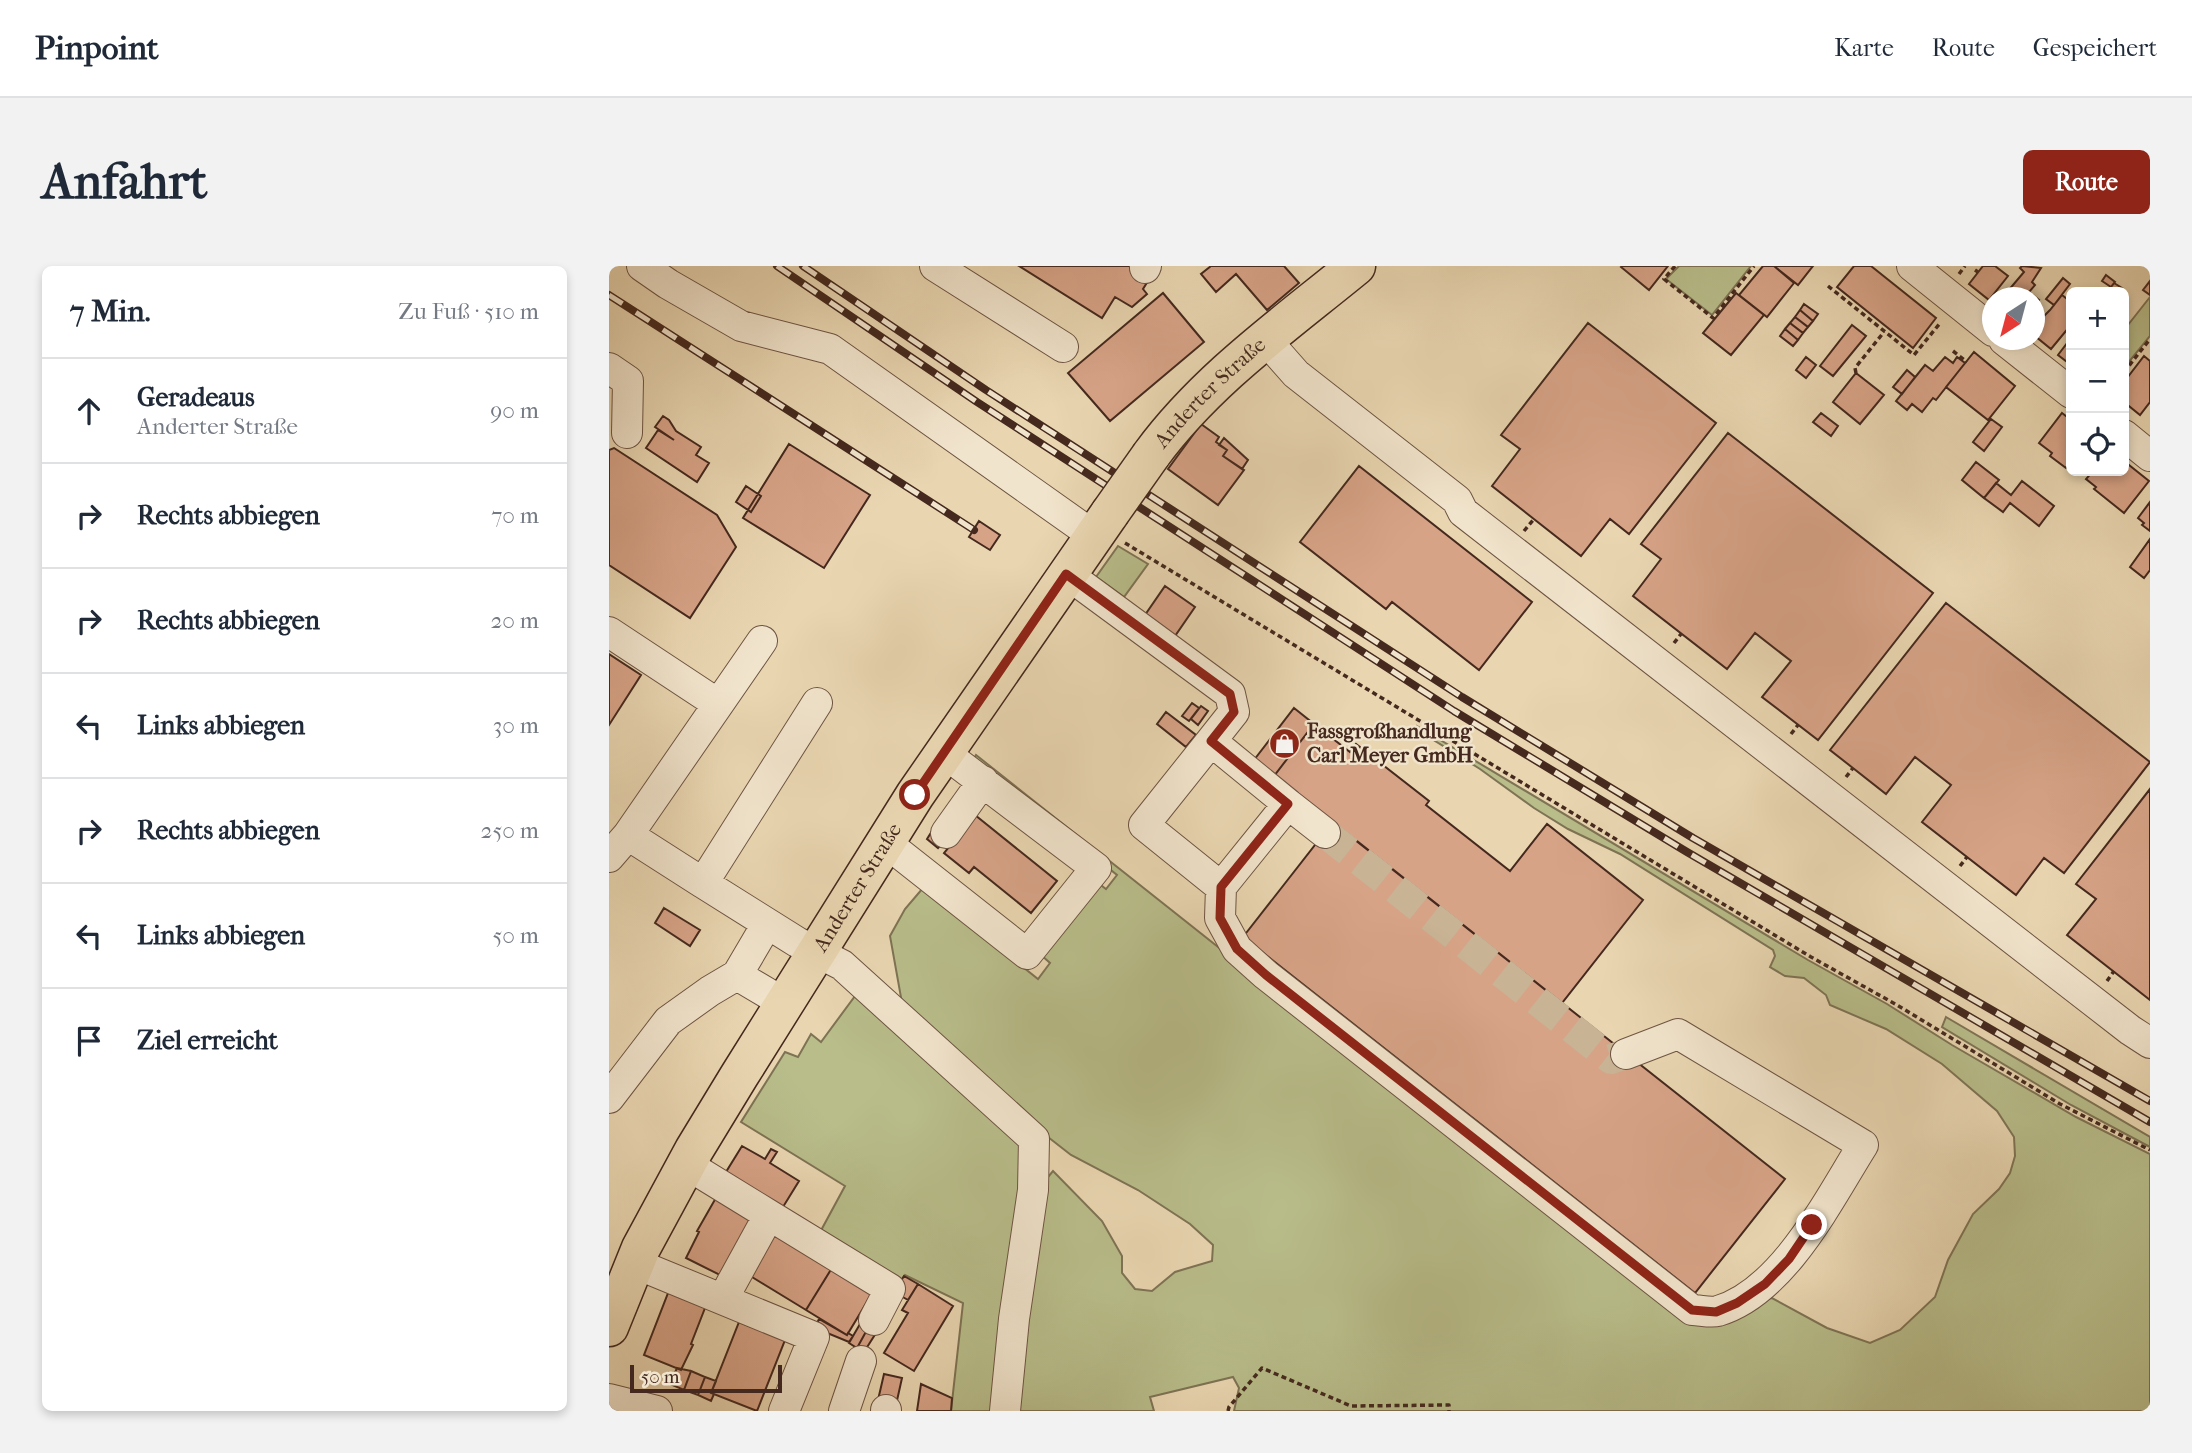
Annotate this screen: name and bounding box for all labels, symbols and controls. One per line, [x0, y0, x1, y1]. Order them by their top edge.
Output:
text: Pinpoint [35, 29, 159, 68]
text: Karte [1834, 34, 1894, 62]
text: Route [1932, 34, 1995, 62]
text: Gespeichert [2033, 34, 2157, 62]
button: Route [2023, 150, 2150, 214]
text: Anfahrt [42, 153, 207, 211]
north arrow [1982, 287, 2045, 350]
map controls [2066, 287, 2129, 476]
button: + [2066, 287, 2129, 350]
text: 7 Min. [70, 294, 150, 329]
text: Zu Fuß · 510 m [398, 298, 539, 325]
street label: Anderter Straße [1149, 332, 1270, 453]
button: − [2066, 350, 2129, 413]
text: Geradeaus [137, 382, 255, 413]
icon: ahead [70, 392, 108, 430]
text: 90 m [490, 397, 539, 424]
text: Anderter Straße [137, 413, 298, 440]
button: locate [2066, 413, 2129, 476]
icon: right [70, 497, 108, 535]
text: Rechts abbiegen [137, 500, 320, 531]
text: 70 m [491, 502, 539, 529]
icon: right [70, 602, 108, 640]
text: Rechts abbiegen [137, 605, 320, 636]
text: 20 m [490, 607, 539, 634]
icon: left [70, 707, 108, 745]
text: Links abbiegen [137, 710, 305, 741]
text: 30 m [493, 712, 539, 739]
place label: Fassgroßhandlung Carl Meyer GmbH [1306, 719, 1473, 767]
shop icon: Fassgroßhandlung Carl Meyer GmbH [1267, 726, 1301, 760]
route start [899, 779, 930, 810]
icon: right [70, 812, 108, 850]
text: Rechts abbiegen [137, 815, 320, 846]
text: 250 m [481, 817, 539, 844]
street label: Anderter Straße [808, 819, 906, 957]
icon: left [70, 917, 108, 955]
text: Links abbiegen [137, 920, 305, 951]
text: 50 m [492, 922, 539, 949]
icon: arrive [70, 1022, 108, 1060]
text: Ziel erreicht [137, 1025, 278, 1056]
route end [1796, 1209, 1827, 1240]
scale bar [630, 1362, 782, 1394]
text: 50 m [641, 1366, 680, 1388]

